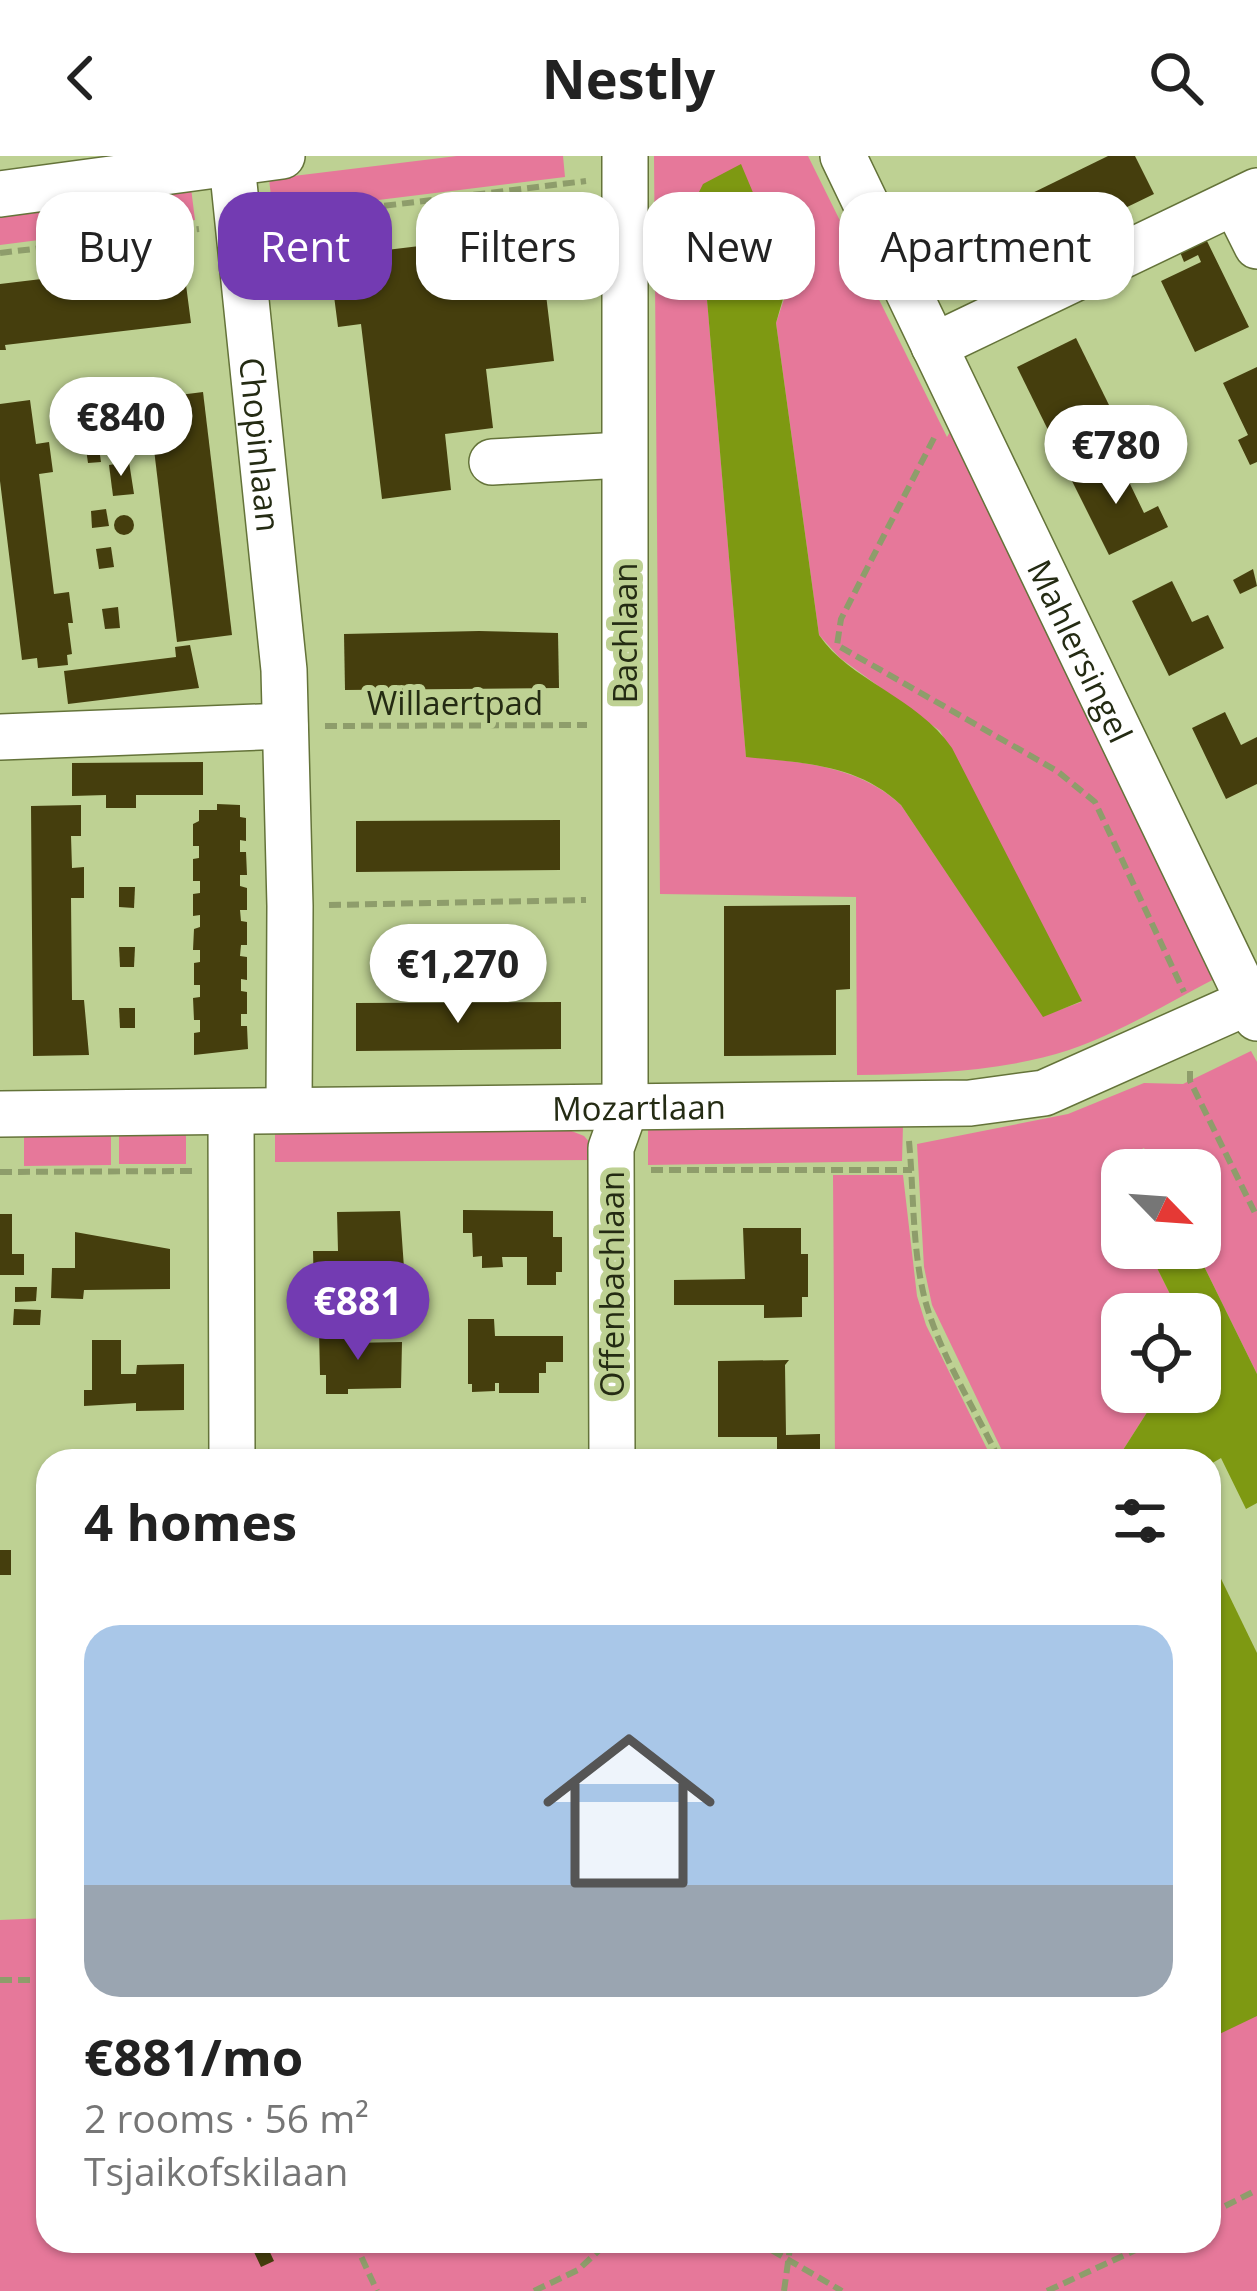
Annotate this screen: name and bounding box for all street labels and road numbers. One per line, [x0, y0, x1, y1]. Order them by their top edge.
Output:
street label: Chopinlaan [230, 355, 292, 534]
street label: Mahlersingel [1018, 552, 1144, 750]
street label: Bachlaan [602, 563, 647, 703]
street label: Willaertpad [367, 680, 543, 725]
street label: Mozartlaan [552, 1083, 726, 1130]
street label: Offenbachlaan [589, 1171, 634, 1397]

